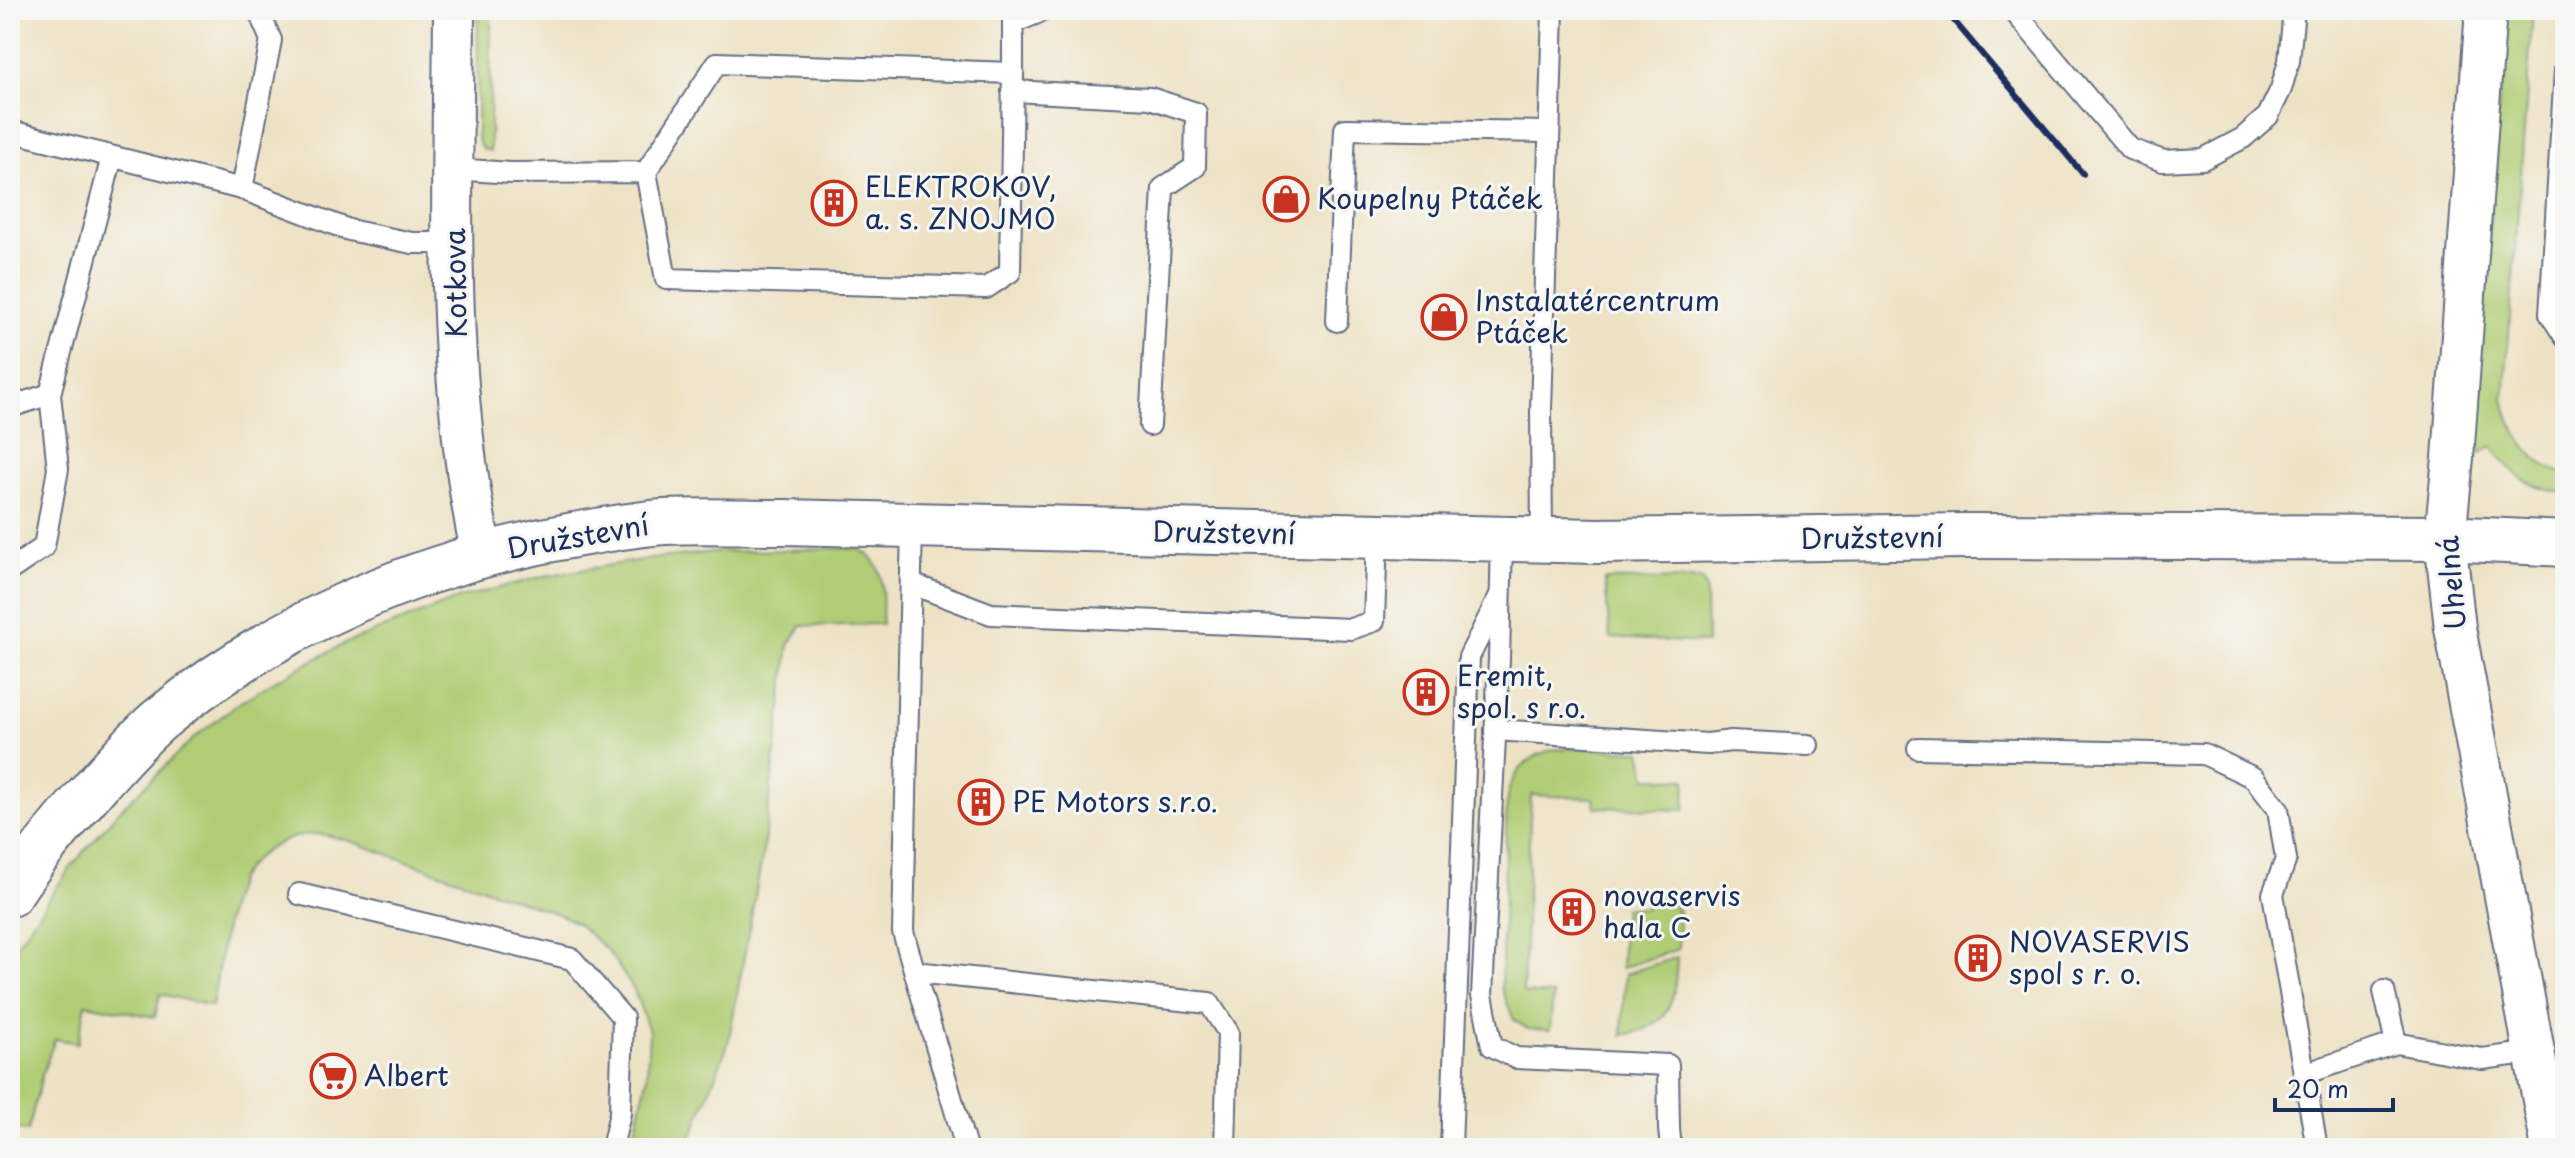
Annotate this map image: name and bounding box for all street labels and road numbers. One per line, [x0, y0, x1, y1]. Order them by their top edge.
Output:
street label: Kotkova [432, 227, 477, 338]
street label: Družstevní [504, 502, 652, 569]
street label: Družstevní [1152, 509, 1296, 554]
street label: Družstevní [1800, 514, 1944, 559]
street label: Uhelná [2425, 534, 2476, 632]

